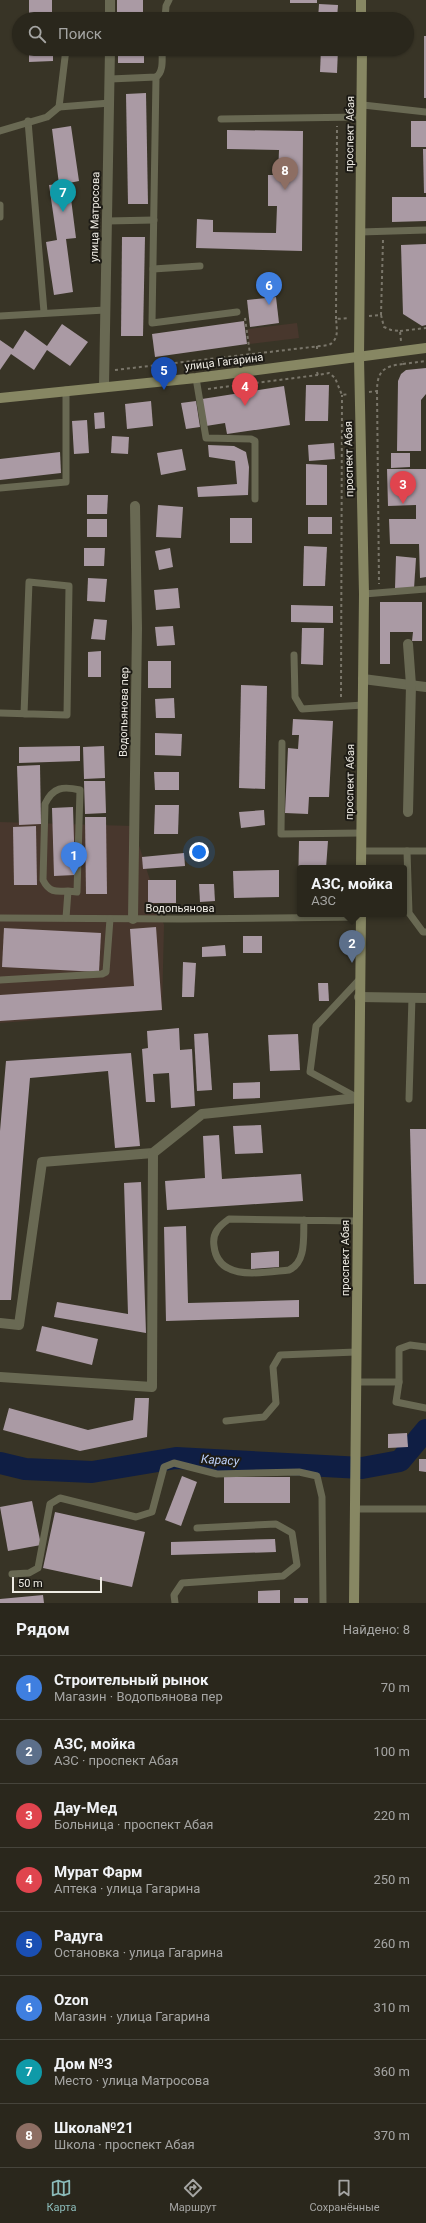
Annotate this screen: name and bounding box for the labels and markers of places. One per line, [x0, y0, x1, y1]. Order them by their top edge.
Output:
pin: 8 [272, 157, 298, 190]
pin: 7 [50, 179, 76, 212]
pin: 6 [256, 272, 282, 305]
pin: 5 [151, 357, 177, 390]
pin: 4 [232, 373, 258, 406]
pin: 3 [390, 471, 416, 504]
pin: 1 [61, 842, 87, 875]
pin: 2 [339, 930, 365, 963]

